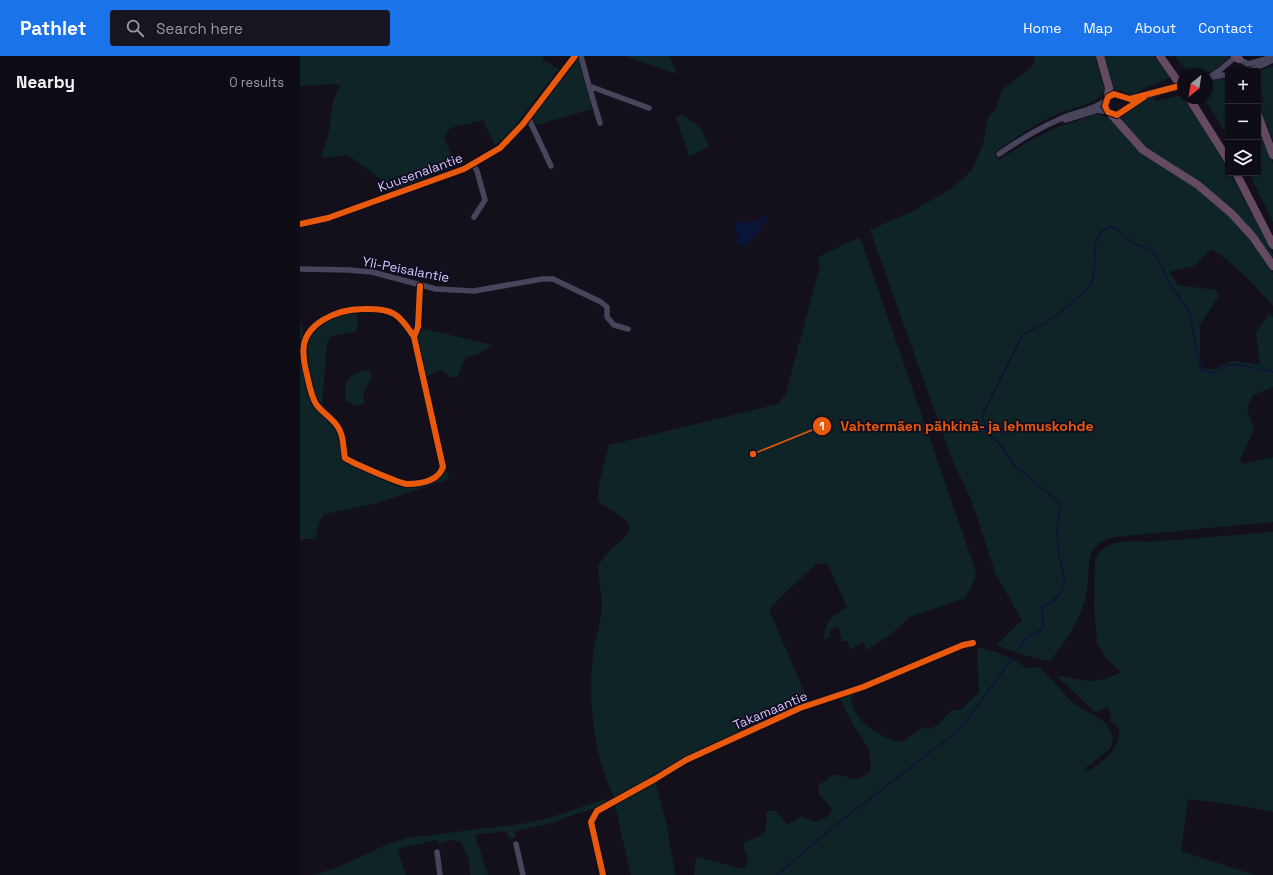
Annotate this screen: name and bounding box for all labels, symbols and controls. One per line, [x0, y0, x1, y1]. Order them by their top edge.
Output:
search box [110, 10, 390, 46]
text: Pathlet [20, 16, 86, 41]
icon: search [124, 17, 146, 39]
text: Search here [156, 19, 243, 38]
text: Home [1023, 19, 1061, 37]
text: Map [1083, 19, 1113, 37]
text: About [1135, 19, 1176, 37]
text: Contact [1198, 19, 1253, 37]
north arrow [1177, 68, 1213, 104]
map controls [1225, 68, 1261, 176]
button: + [1225, 68, 1261, 104]
text: Nearby [16, 71, 75, 93]
text: 0 results [229, 74, 284, 91]
button: − [1225, 104, 1261, 140]
button: layers [1225, 140, 1261, 176]
street label: Kuusenalantie [375, 149, 465, 196]
street label: Yli-Peisalantie [361, 253, 451, 286]
callout: Vahtermäen pähkinä- ja lehmuskohde [812, 413, 1102, 439]
text: Vahtermäen pähkinä- ja lehmuskohde [840, 417, 1094, 435]
text: 1 [819, 418, 825, 434]
street label: Takamaantie [730, 687, 810, 734]

